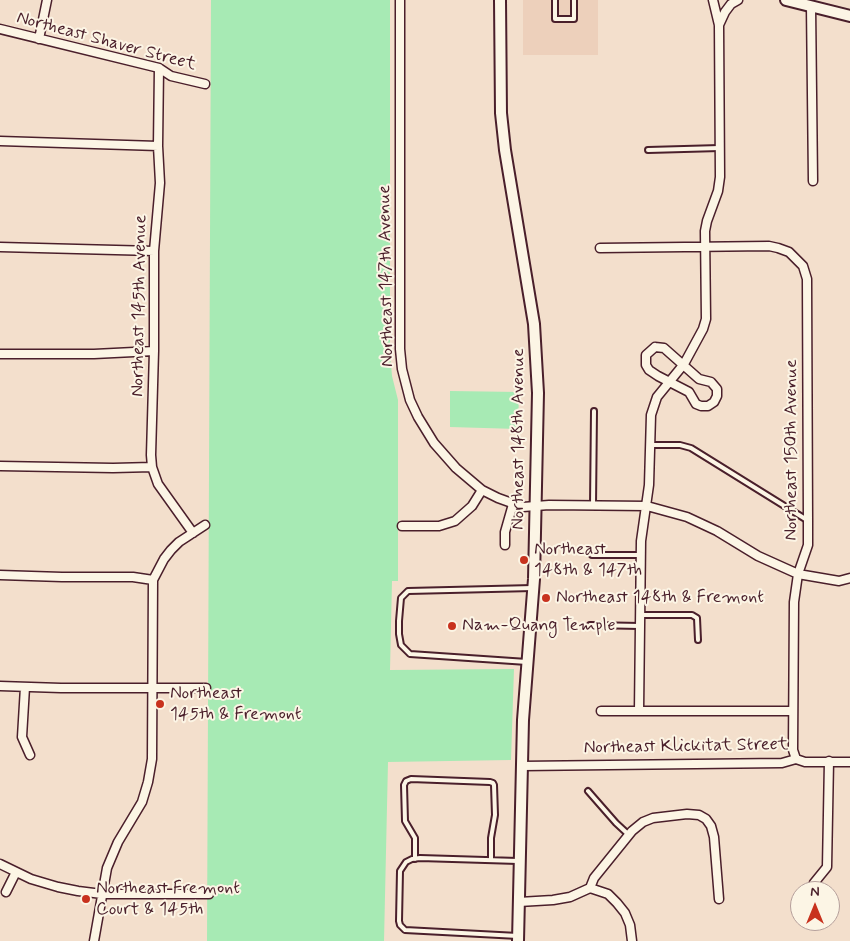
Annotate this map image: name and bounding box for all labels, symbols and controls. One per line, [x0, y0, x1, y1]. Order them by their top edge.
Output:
street label: Northeast Shaver Street [14, 8, 198, 76]
street label: Northeast 147th Avenue [375, 185, 399, 367]
street label: Northeast 145th Avenue [128, 215, 152, 397]
street label: Northeast 148th Avenue [508, 348, 530, 530]
street label: Northeast 150th Avenue [781, 359, 803, 541]
place label: Northeast 148th & 147th [534, 539, 642, 582]
marker: Northeast 148th & 147th [518, 554, 530, 566]
place label: Northeast 148th & Fremont [556, 587, 764, 609]
marker: Northeast 148th & Fremont [540, 592, 552, 604]
place label: Nam-Quang Temple [462, 615, 616, 637]
marker: Nam-Quang Temple [446, 620, 458, 632]
place label: Northeast 145th & Fremont [170, 683, 302, 726]
marker: Northeast 145th & Fremont [154, 698, 166, 710]
street label: Northeast Klickitat Street [583, 734, 789, 760]
place label: Northeast Fremont Court & 145th [96, 878, 240, 921]
north arrow [790, 881, 840, 931]
text: N [810, 883, 820, 901]
marker: Northeast Fremont Court & 145th [80, 893, 92, 905]

